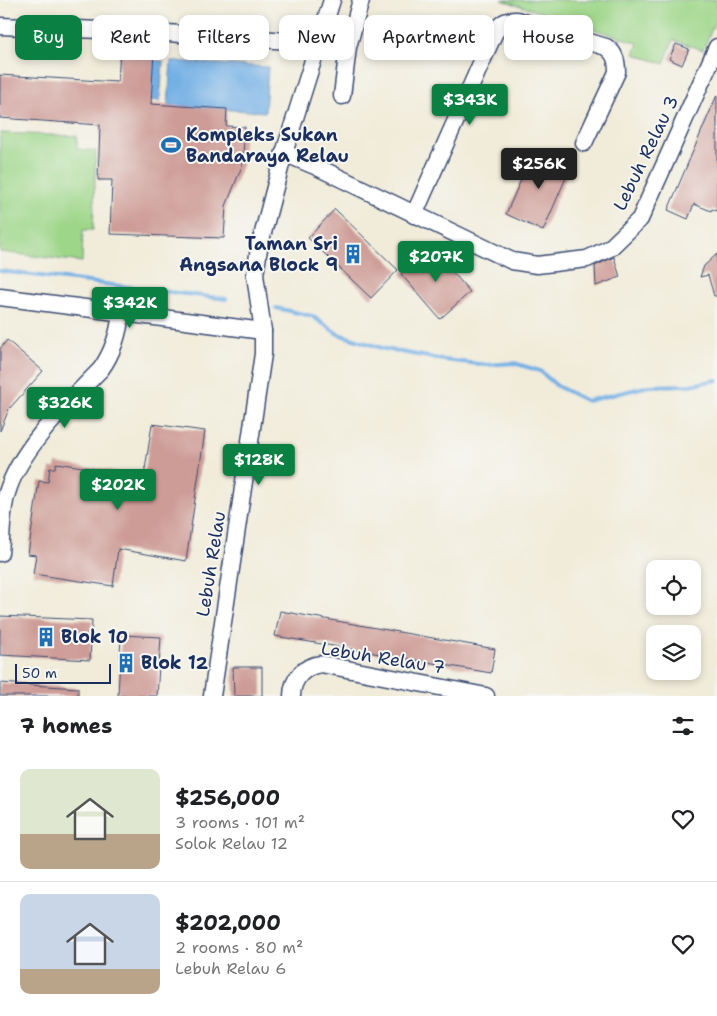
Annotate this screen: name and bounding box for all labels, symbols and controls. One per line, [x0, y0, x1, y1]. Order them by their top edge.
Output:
chip: Buy [15, 15, 82, 60]
chip: Rent [92, 15, 169, 60]
chip: Filters [179, 15, 269, 60]
chip: New [279, 15, 354, 60]
chip: Apartment [364, 15, 494, 60]
chip: House [504, 15, 593, 60]
pin: $343K [435, 84, 505, 126]
text: $343K [443, 89, 497, 110]
street label: Lebuh Relau 3 [608, 91, 684, 215]
place label: Kompleks Sukan Bandaraya Relau [186, 123, 349, 168]
sports icon: Kompleks Sukan Bandaraya Relau [160, 134, 182, 156]
pin: $256K [504, 148, 574, 190]
text: $256K [512, 153, 566, 174]
place label: Taman Sri Angsana Block 9 [179, 232, 338, 277]
pin: $207K [401, 240, 471, 283]
building icon: Taman Sri Angsana Block 9 [342, 243, 364, 265]
text: $207K [409, 246, 463, 267]
pin: $342K [95, 286, 165, 329]
text: $342K [103, 292, 157, 313]
pin: $326K [30, 386, 100, 429]
text: $326K [38, 392, 92, 413]
pin: $128K [224, 444, 294, 486]
text: $128K [234, 449, 284, 470]
pin: $202K [83, 468, 153, 511]
text: $202K [91, 474, 145, 495]
street label: Lebuh Relau [191, 509, 231, 619]
map controls [646, 560, 701, 680]
button: locate [646, 560, 701, 615]
place label: Blok 10 [61, 625, 128, 649]
button: layers [646, 625, 701, 680]
building icon: Blok 10 [35, 626, 57, 648]
street label: Lebuh Relau 7 [319, 636, 447, 680]
place label: Blok 12 [141, 651, 208, 675]
building icon: Blok 12 [115, 652, 137, 674]
scale bar [15, 661, 111, 684]
text: 50 m [22, 664, 57, 682]
text: 7 homes [20, 712, 112, 740]
icon: filters [669, 712, 697, 740]
text: $256,000 [175, 784, 280, 812]
icon: home [60, 789, 120, 849]
icon: heart [669, 805, 697, 833]
text: 3 rooms · 101 m² [175, 812, 305, 833]
text: Solok Relau 12 [175, 833, 288, 854]
text: $202,000 [175, 909, 281, 937]
icon: home [60, 914, 120, 974]
icon: heart [669, 930, 697, 958]
text: 2 rooms · 80 m² [175, 937, 303, 958]
text: Lebuh Relau 6 [175, 958, 286, 979]

